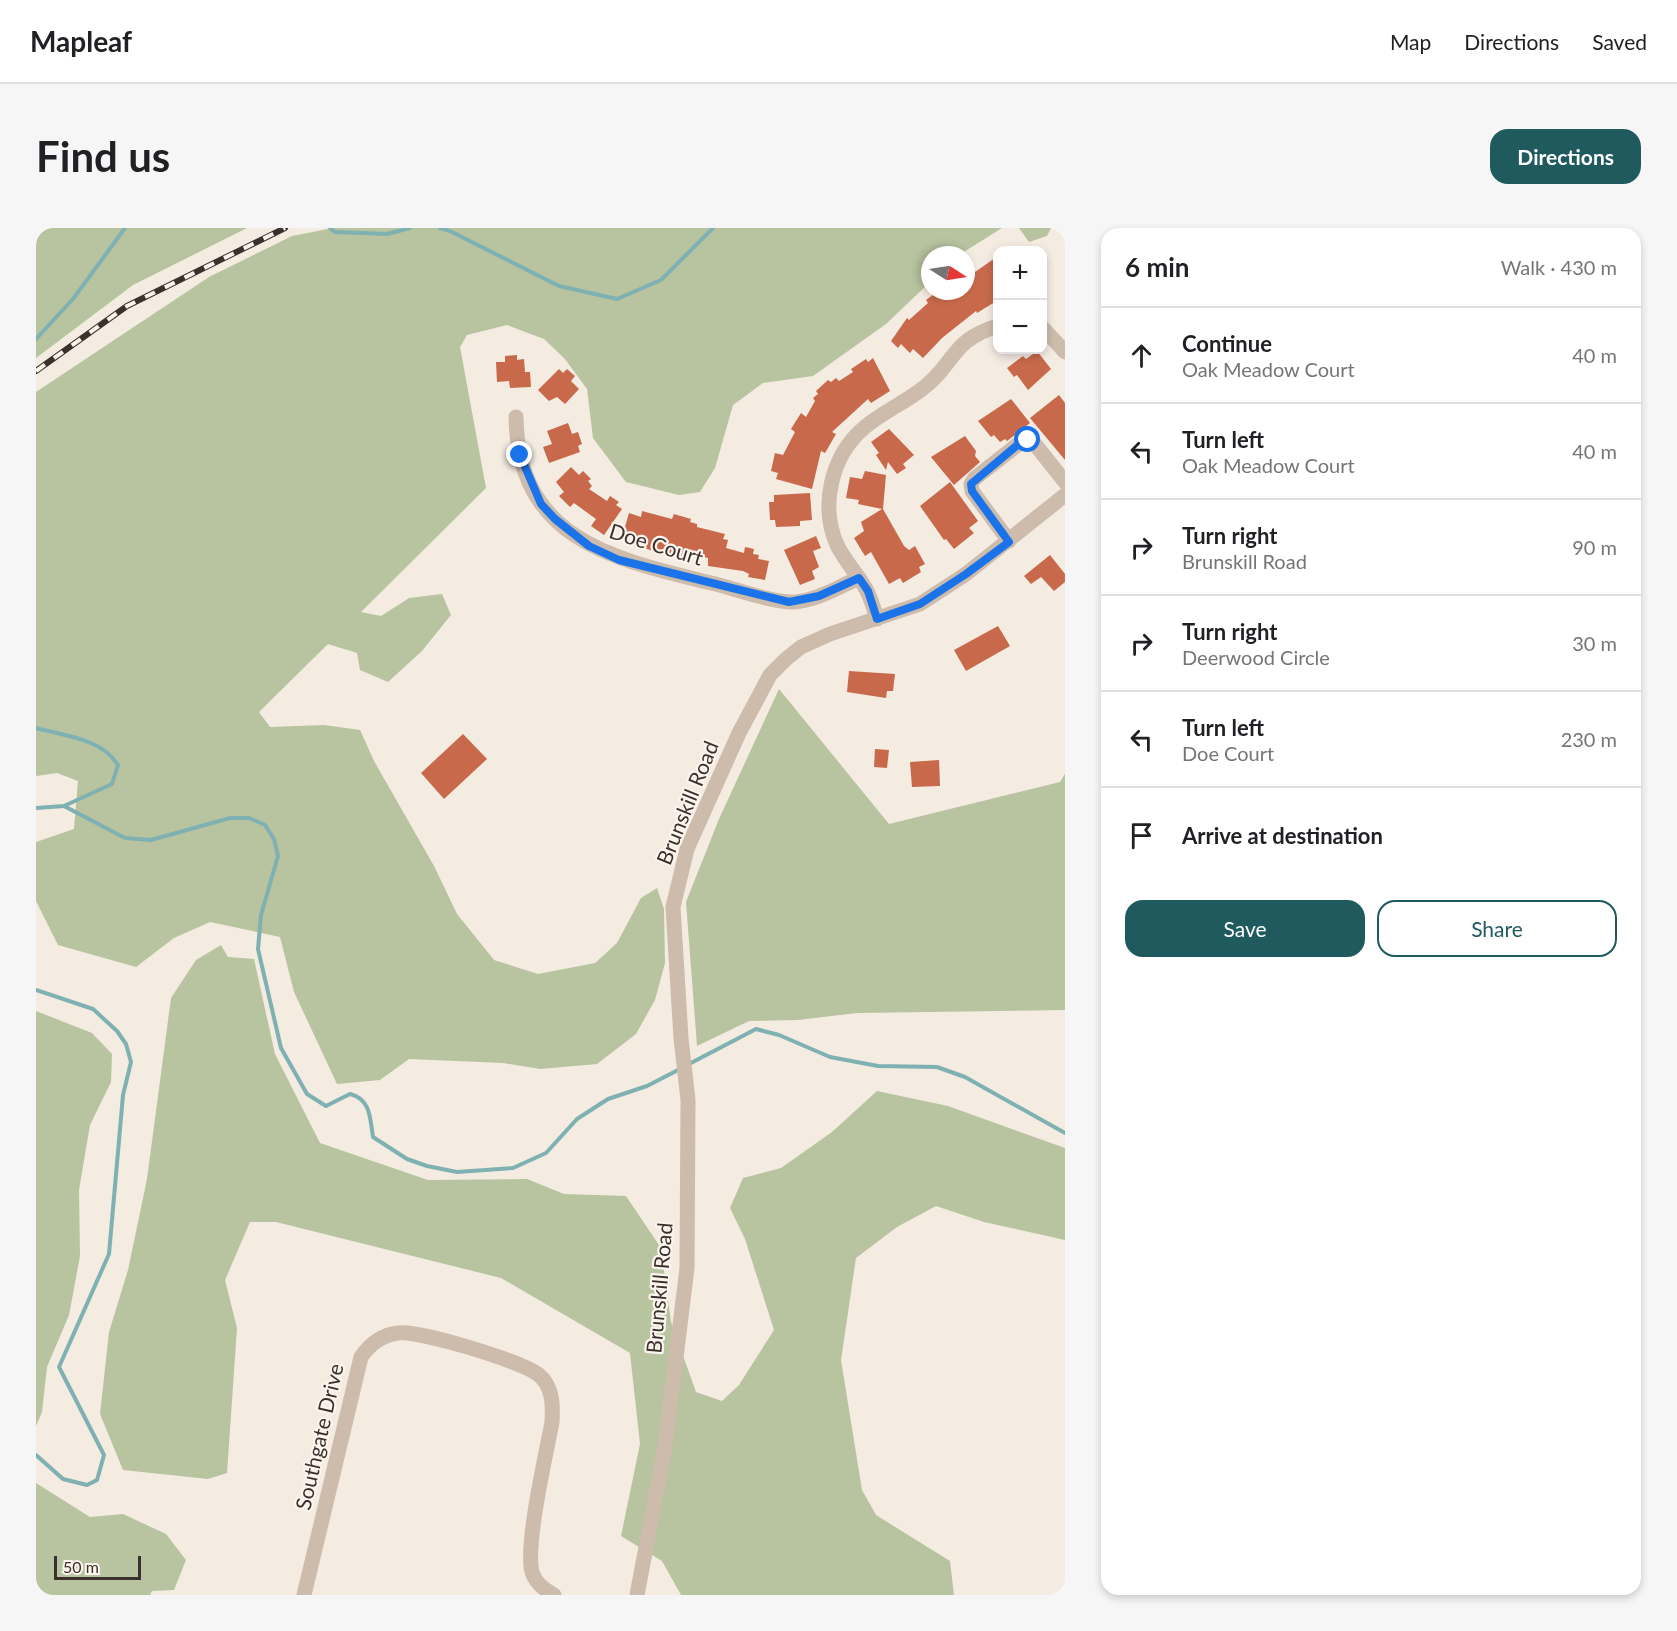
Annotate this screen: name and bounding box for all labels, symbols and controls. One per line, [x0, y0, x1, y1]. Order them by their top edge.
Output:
text: Mapleaf [30, 24, 132, 58]
text: Map [1390, 29, 1431, 54]
text: Directions [1464, 29, 1559, 54]
text: Saved [1592, 29, 1647, 54]
button: Directions [1490, 129, 1641, 184]
text: Find us [36, 131, 170, 181]
north arrow [921, 246, 975, 300]
map controls [993, 246, 1047, 354]
button: + [993, 246, 1047, 300]
text: 6 min [1125, 251, 1189, 283]
text: Walk · 430 m [1501, 255, 1617, 279]
button: − [993, 300, 1047, 354]
text: Continue [1182, 330, 1272, 357]
icon: ahead [1125, 339, 1158, 372]
text: 40 m [1572, 343, 1617, 367]
text: Oak Meadow Court [1182, 357, 1355, 381]
route start [1014, 426, 1040, 452]
text: Turn left [1182, 426, 1264, 453]
icon: left [1125, 435, 1158, 468]
text: 40 m [1572, 439, 1617, 463]
route end [506, 441, 532, 467]
text: Oak Meadow Court [1182, 453, 1355, 477]
street label: Doe Court [606, 517, 707, 570]
text: Turn right [1182, 522, 1277, 549]
icon: right [1125, 531, 1158, 564]
text: 90 m [1572, 535, 1617, 559]
text: Brunskill Road [1182, 549, 1307, 573]
text: Turn right [1182, 618, 1277, 645]
icon: right [1125, 627, 1158, 660]
text: 30 m [1572, 631, 1617, 655]
text: Deerwood Circle [1182, 645, 1330, 669]
text: Turn left [1182, 714, 1264, 741]
icon: left [1125, 723, 1158, 756]
text: 230 m [1561, 727, 1617, 751]
street label: Brunskill Road [650, 737, 723, 868]
text: Doe Court [1182, 741, 1274, 765]
icon: arrive [1125, 819, 1158, 852]
text: Arrive at destination [1182, 822, 1383, 849]
button: Save [1125, 900, 1365, 957]
button: Share [1377, 900, 1617, 957]
street label: Brunskill Road [640, 1221, 677, 1354]
street label: Southgate Drive [290, 1361, 348, 1512]
scale bar [54, 1553, 141, 1580]
text: 50 m [63, 1557, 99, 1576]

